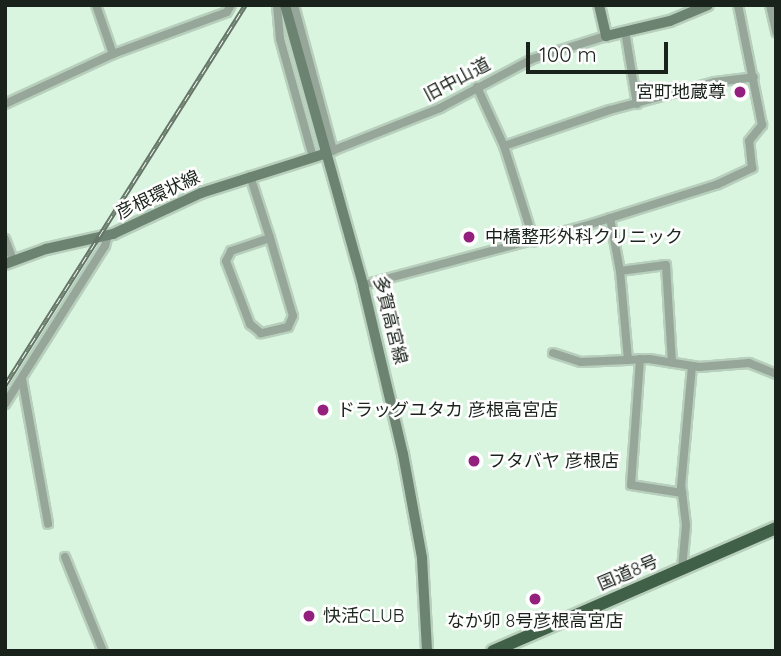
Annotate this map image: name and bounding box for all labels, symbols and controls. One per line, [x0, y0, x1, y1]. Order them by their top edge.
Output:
scale bar [529, 28, 671, 72]
text: 100 m [539, 41, 597, 67]
street label: 旧中山道 [420, 54, 494, 106]
place label: 宮町地蔵尊 [636, 81, 726, 103]
marker: 宮町地蔵尊 [732, 84, 748, 100]
street label: 彦根環状線 [113, 166, 203, 224]
place label: 中橋整形外科クリニック [485, 226, 683, 248]
marker: 中橋整形外科クリニック [459, 227, 479, 247]
street label: 多賀高宮線 [369, 274, 411, 366]
place label: ドラッグユタカ 彦根高宮店 [337, 399, 558, 421]
marker: ドラッグユタカ 彦根高宮店 [315, 402, 331, 418]
place label: フタバヤ 彦根店 [488, 450, 619, 472]
marker: フタバヤ 彦根店 [466, 453, 482, 469]
street label: 国道8号 [594, 551, 662, 595]
marker: なか卯 8号彦根高宮店 [527, 591, 543, 607]
place label: 快活CLUB [323, 605, 405, 627]
marker: 快活CLUB [301, 608, 317, 624]
place label: なか卯 8号彦根高宮店 [447, 610, 623, 632]

